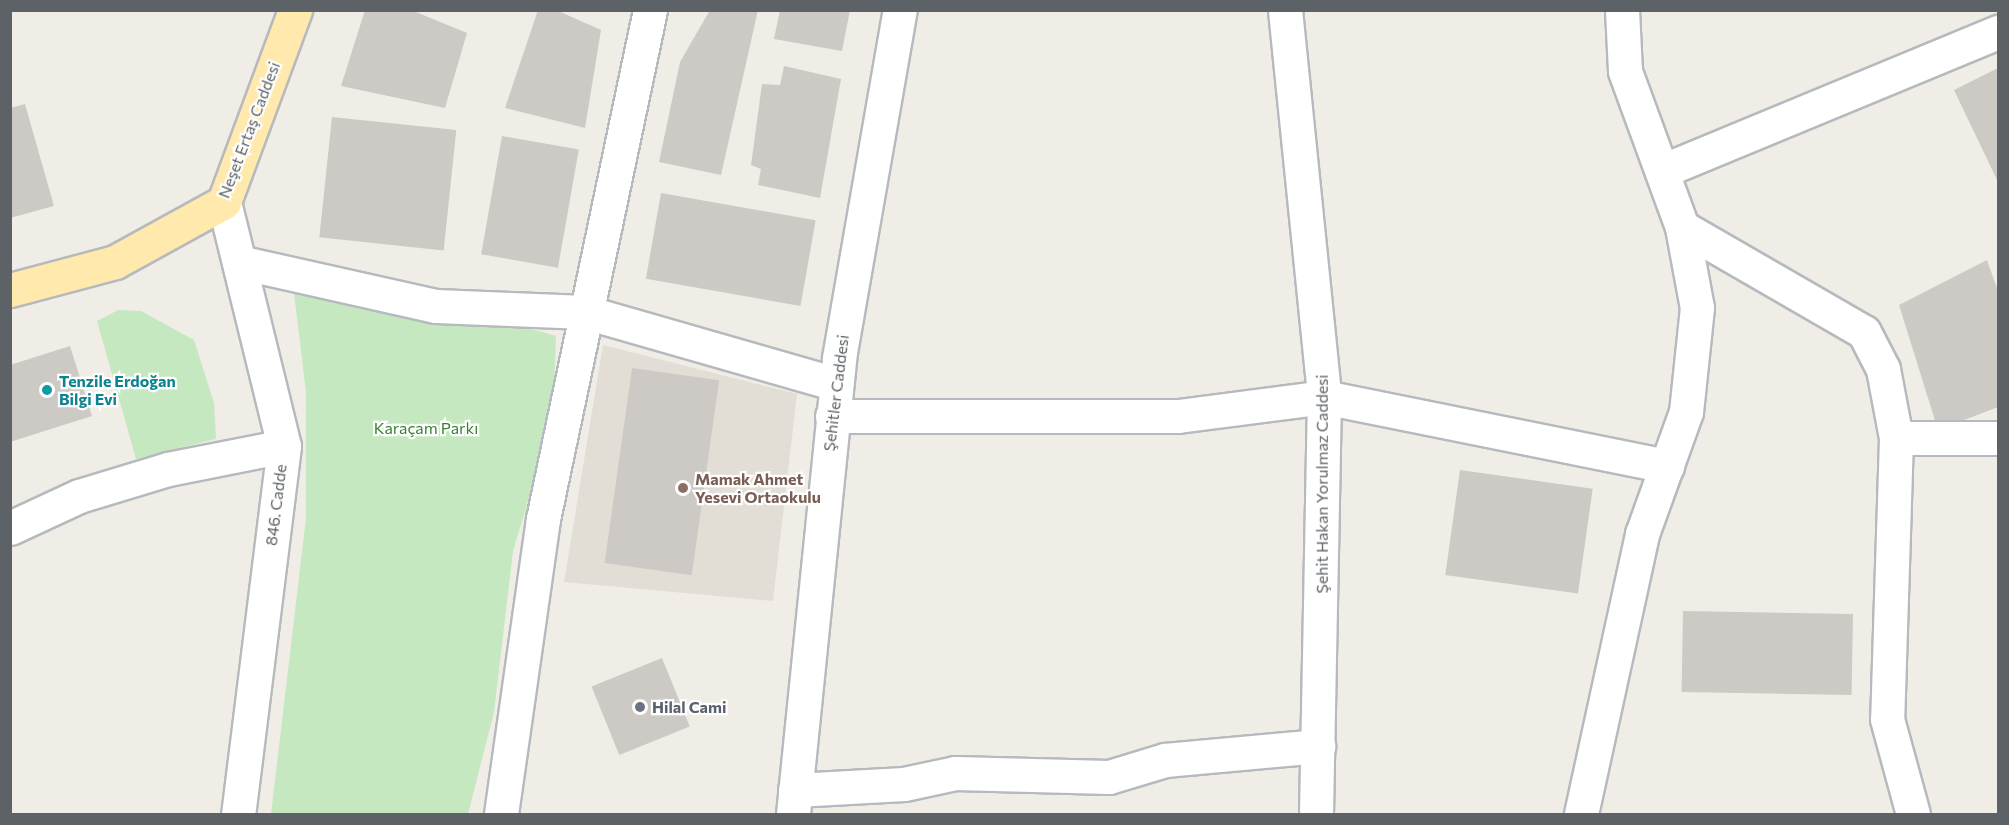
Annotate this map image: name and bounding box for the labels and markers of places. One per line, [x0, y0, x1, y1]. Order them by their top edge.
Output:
place label: Tenzile Erdoğan Bilgi Evi [59, 371, 176, 409]
marker: Tenzile Erdoğan Bilgi Evi [40, 383, 54, 397]
place label: Mamak Ahmet Yesevi Ortaokulu [695, 469, 821, 507]
marker: Mamak Ahmet Yesevi Ortaokulu [676, 481, 690, 495]
place label: Hilal Cami [652, 697, 726, 717]
marker: Hilal Cami [633, 700, 647, 714]

